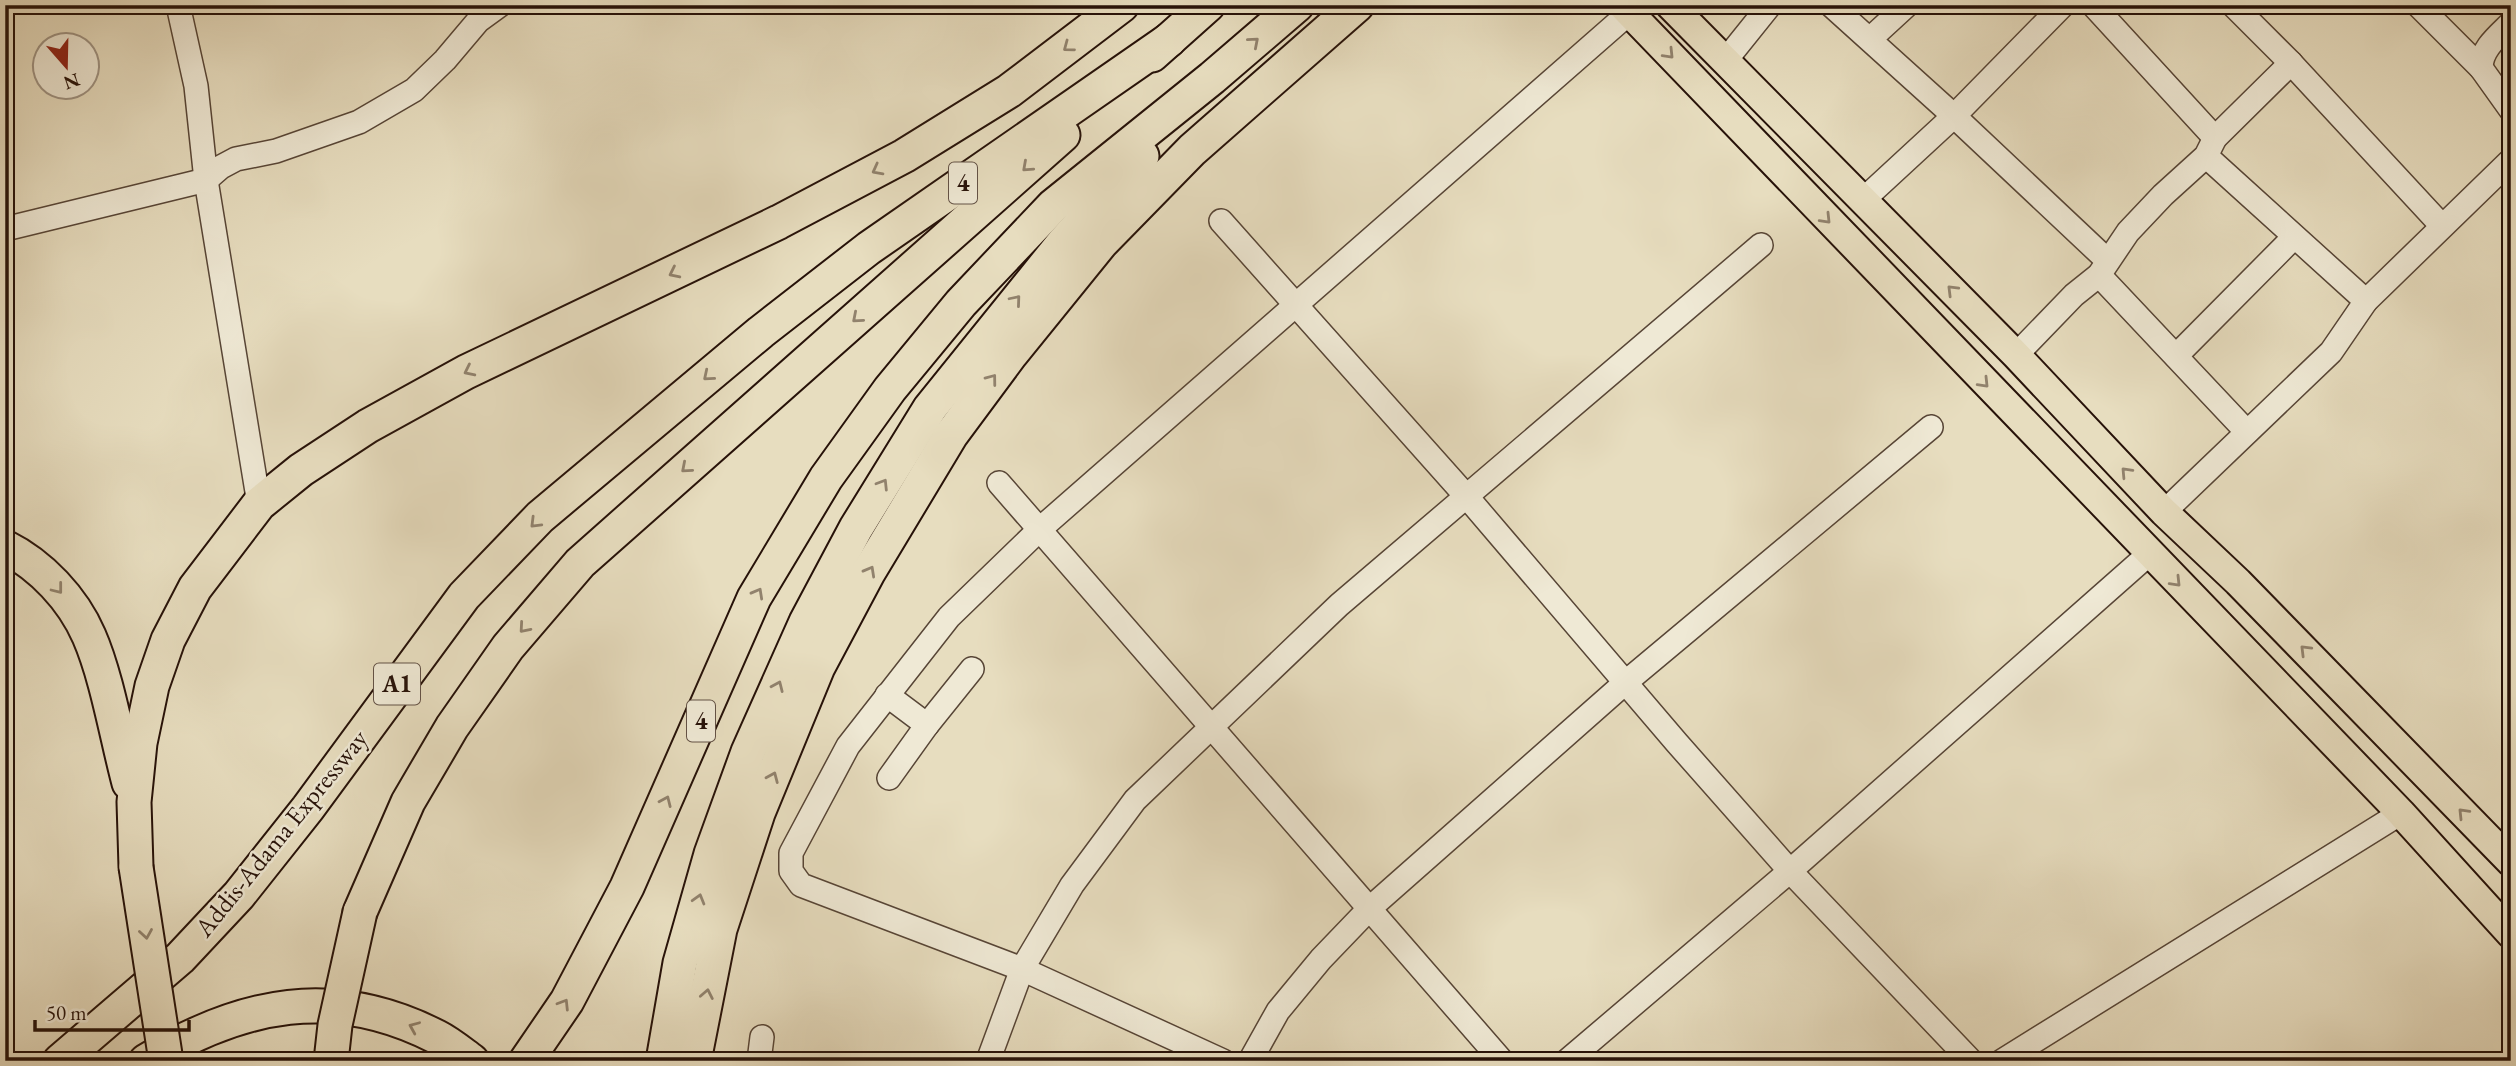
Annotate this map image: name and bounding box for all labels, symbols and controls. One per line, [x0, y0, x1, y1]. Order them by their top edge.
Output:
north arrow [32, 32, 102, 102]
one-way arrow [1246, 38, 1259, 50]
one-way arrow [1064, 39, 1076, 52]
one-way arrow [1661, 46, 1674, 59]
text: N [60, 67, 83, 96]
one-way arrow [1022, 159, 1035, 171]
one-way arrow [872, 162, 885, 176]
road number: 4 [949, 162, 977, 204]
one-way arrow [1818, 211, 1831, 224]
one-way arrow [669, 265, 681, 279]
one-way arrow [1948, 285, 1961, 298]
one-way arrow [1008, 296, 1020, 309]
one-way arrow [852, 310, 865, 322]
one-way arrow [464, 362, 476, 376]
one-way arrow [704, 368, 717, 380]
one-way arrow [1976, 374, 1989, 387]
one-way arrow [984, 375, 996, 387]
one-way arrow [681, 460, 694, 472]
one-way arrow [2122, 467, 2135, 480]
one-way arrow [874, 479, 887, 492]
one-way arrow [530, 515, 543, 528]
one-way arrow [861, 566, 874, 579]
one-way arrow [2168, 574, 2181, 587]
one-way arrow [49, 582, 62, 594]
one-way arrow [750, 588, 763, 600]
one-way arrow [520, 619, 532, 632]
one-way arrow [2301, 646, 2313, 658]
road number: A1 [374, 664, 420, 704]
one-way arrow [770, 680, 784, 693]
road number: 4 [687, 700, 715, 742]
street label: Addis-Adama Expressway [186, 722, 376, 944]
one-way arrow [765, 771, 779, 784]
one-way arrow [658, 796, 672, 808]
one-way arrow [2459, 808, 2472, 821]
one-way arrow [690, 893, 705, 905]
one-way arrow [139, 928, 154, 940]
one-way arrow [699, 988, 714, 1000]
scale bar [35, 989, 189, 1033]
text: 50 m [46, 999, 87, 1026]
one-way arrow [556, 999, 569, 1012]
one-way arrow [409, 1021, 421, 1035]

